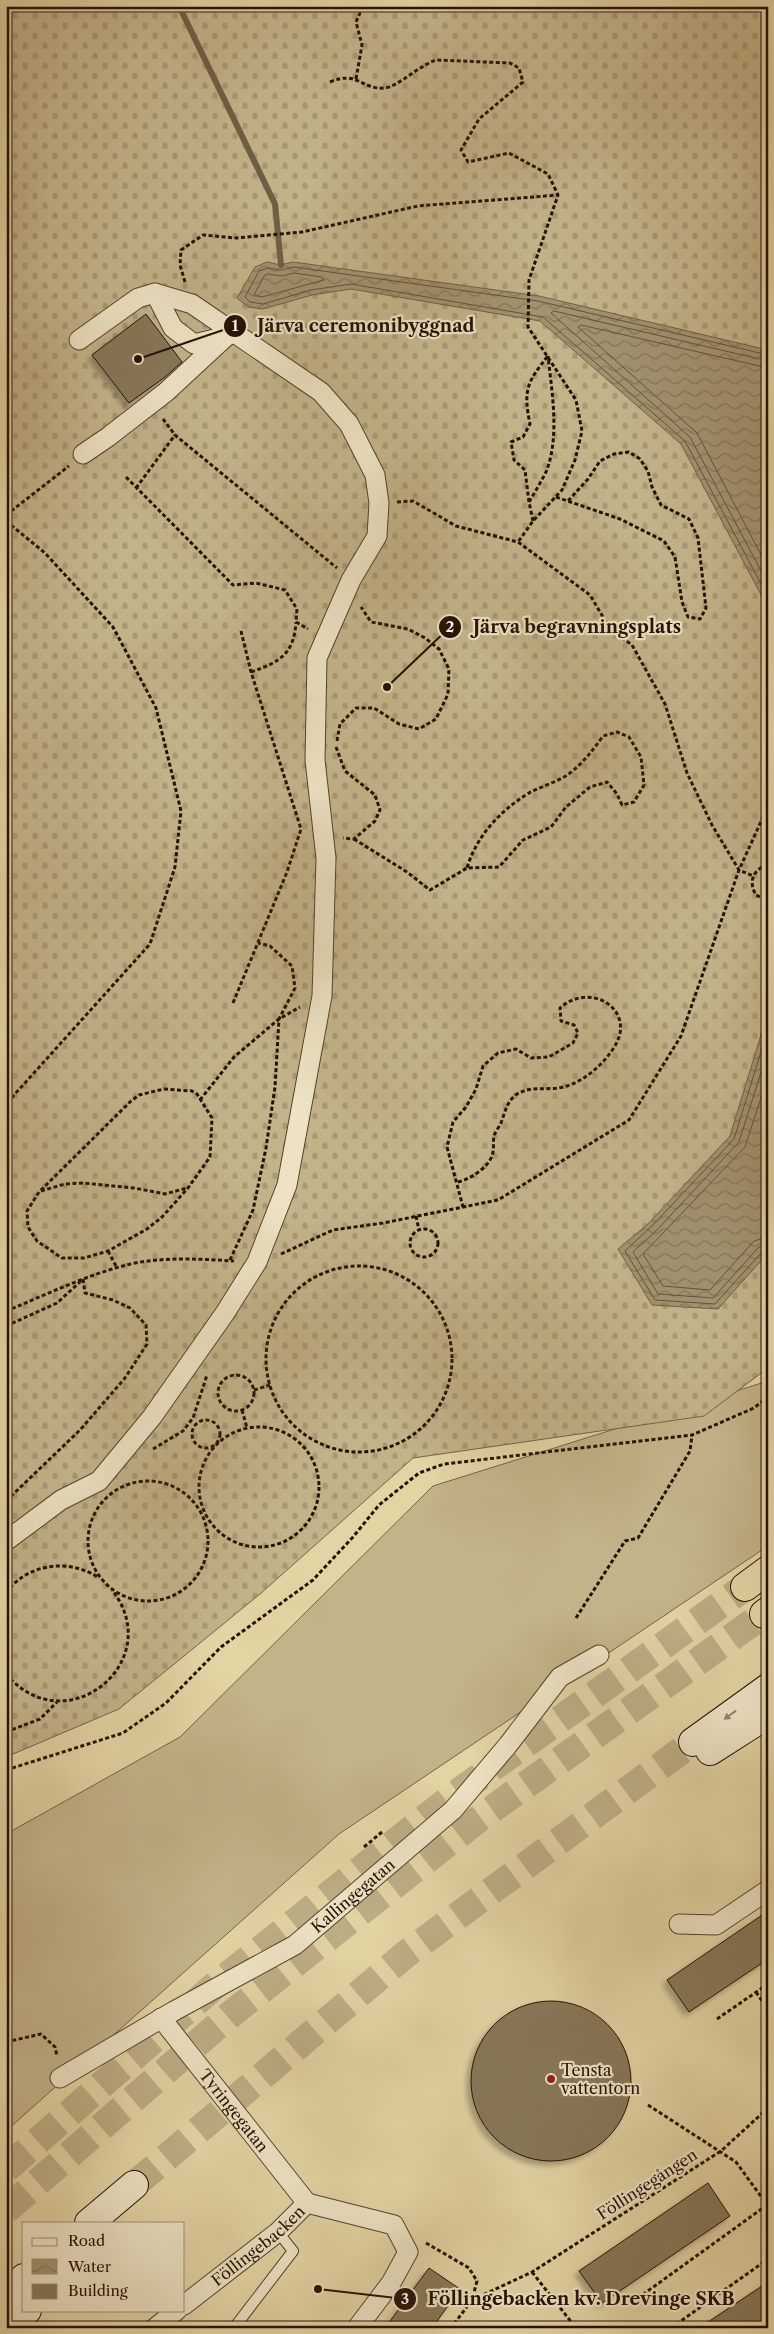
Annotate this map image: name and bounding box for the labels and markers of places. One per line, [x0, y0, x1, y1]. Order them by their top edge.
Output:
callout: Järva ceremonibyggnad [222, 309, 485, 342]
callout: Järva begravningsplats [437, 610, 691, 643]
place label: Tensta vattentorn [560, 2060, 640, 2098]
marker: Tensta vattentorn [545, 2073, 557, 2085]
callout: Föllingebacken kv. Drevinge SKB [392, 2283, 745, 2316]

